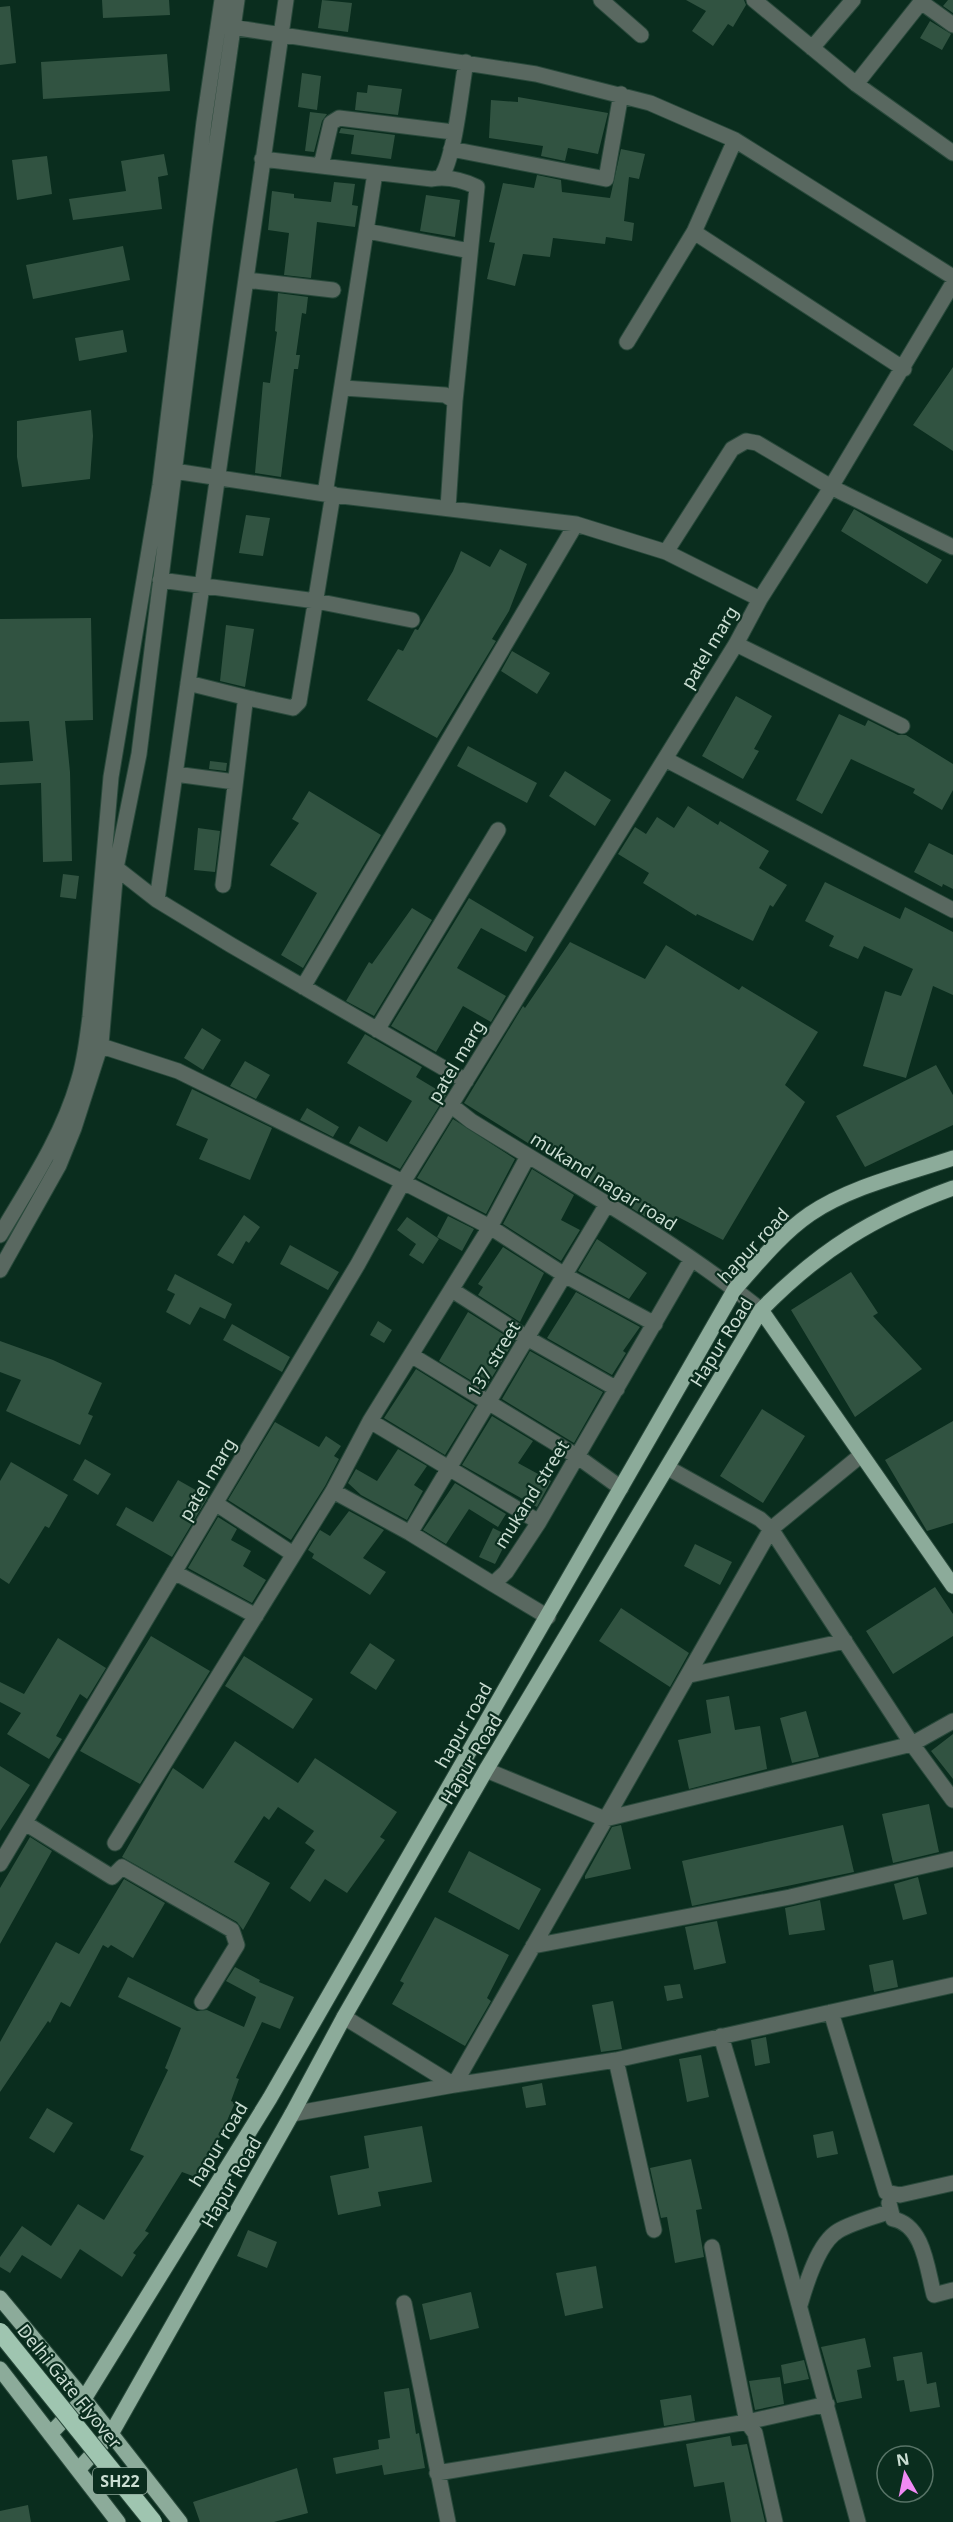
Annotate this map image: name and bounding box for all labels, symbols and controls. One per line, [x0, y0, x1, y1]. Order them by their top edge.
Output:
street label: patel marg [675, 601, 743, 693]
street label: patel marg [422, 1015, 490, 1107]
street label: mukand nagar road [526, 1126, 682, 1236]
street label: hapur road [712, 1202, 794, 1288]
street label: Hapur Road [684, 1293, 758, 1391]
street label: 137 street [461, 1316, 525, 1401]
street label: patel marg [173, 1433, 241, 1525]
street label: mukand street [488, 1435, 574, 1553]
street label: hapur road [429, 1678, 497, 1772]
street label: Hapur Road [435, 1710, 507, 1808]
street label: hapur road [183, 2097, 253, 2191]
street label: Hapur Road [195, 2132, 267, 2232]
street label: Delhi Gate Flyover [12, 2319, 128, 2454]
north arrow [875, 2444, 935, 2504]
text: N [895, 2447, 911, 2471]
road number: SH22 [93, 2468, 147, 2494]

